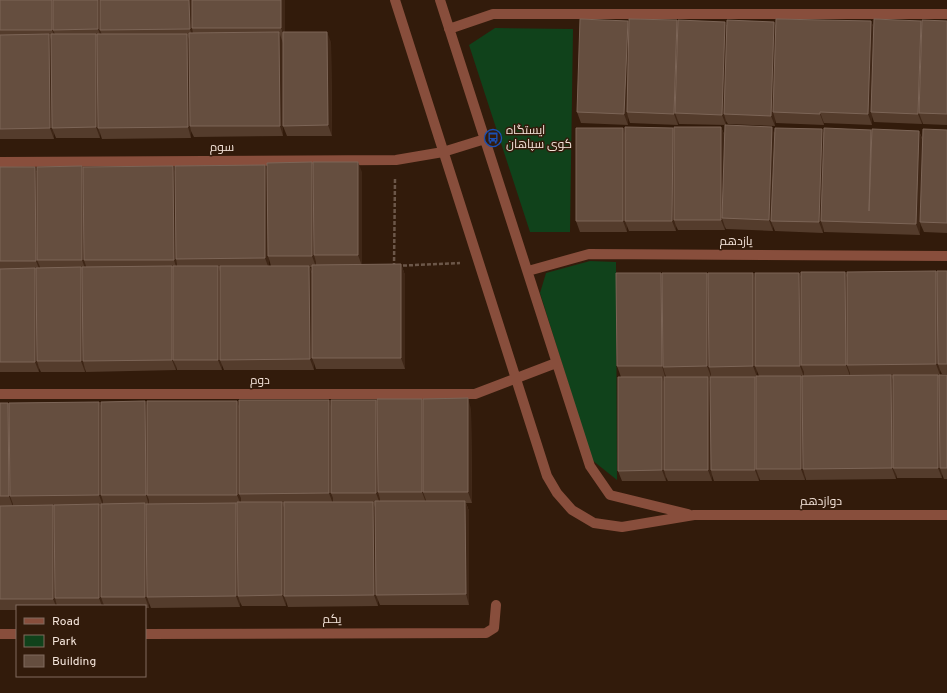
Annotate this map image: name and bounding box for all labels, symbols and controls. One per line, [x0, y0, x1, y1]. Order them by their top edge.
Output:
place label: ایستگاه کوی سپاهان [506, 123, 572, 153]
bus stop icon: ایستگاه کوی سپاهان [483, 128, 503, 148]
street label: سوم [210, 140, 234, 156]
street label: یازدهم [719, 234, 753, 250]
street label: دوم [250, 373, 270, 389]
street label: دوازدهم [800, 494, 842, 510]
legend [16, 605, 146, 677]
street label: یکم [322, 612, 342, 628]
text: Road [52, 614, 80, 630]
text: Park [52, 634, 77, 650]
text: Building [52, 654, 96, 670]

